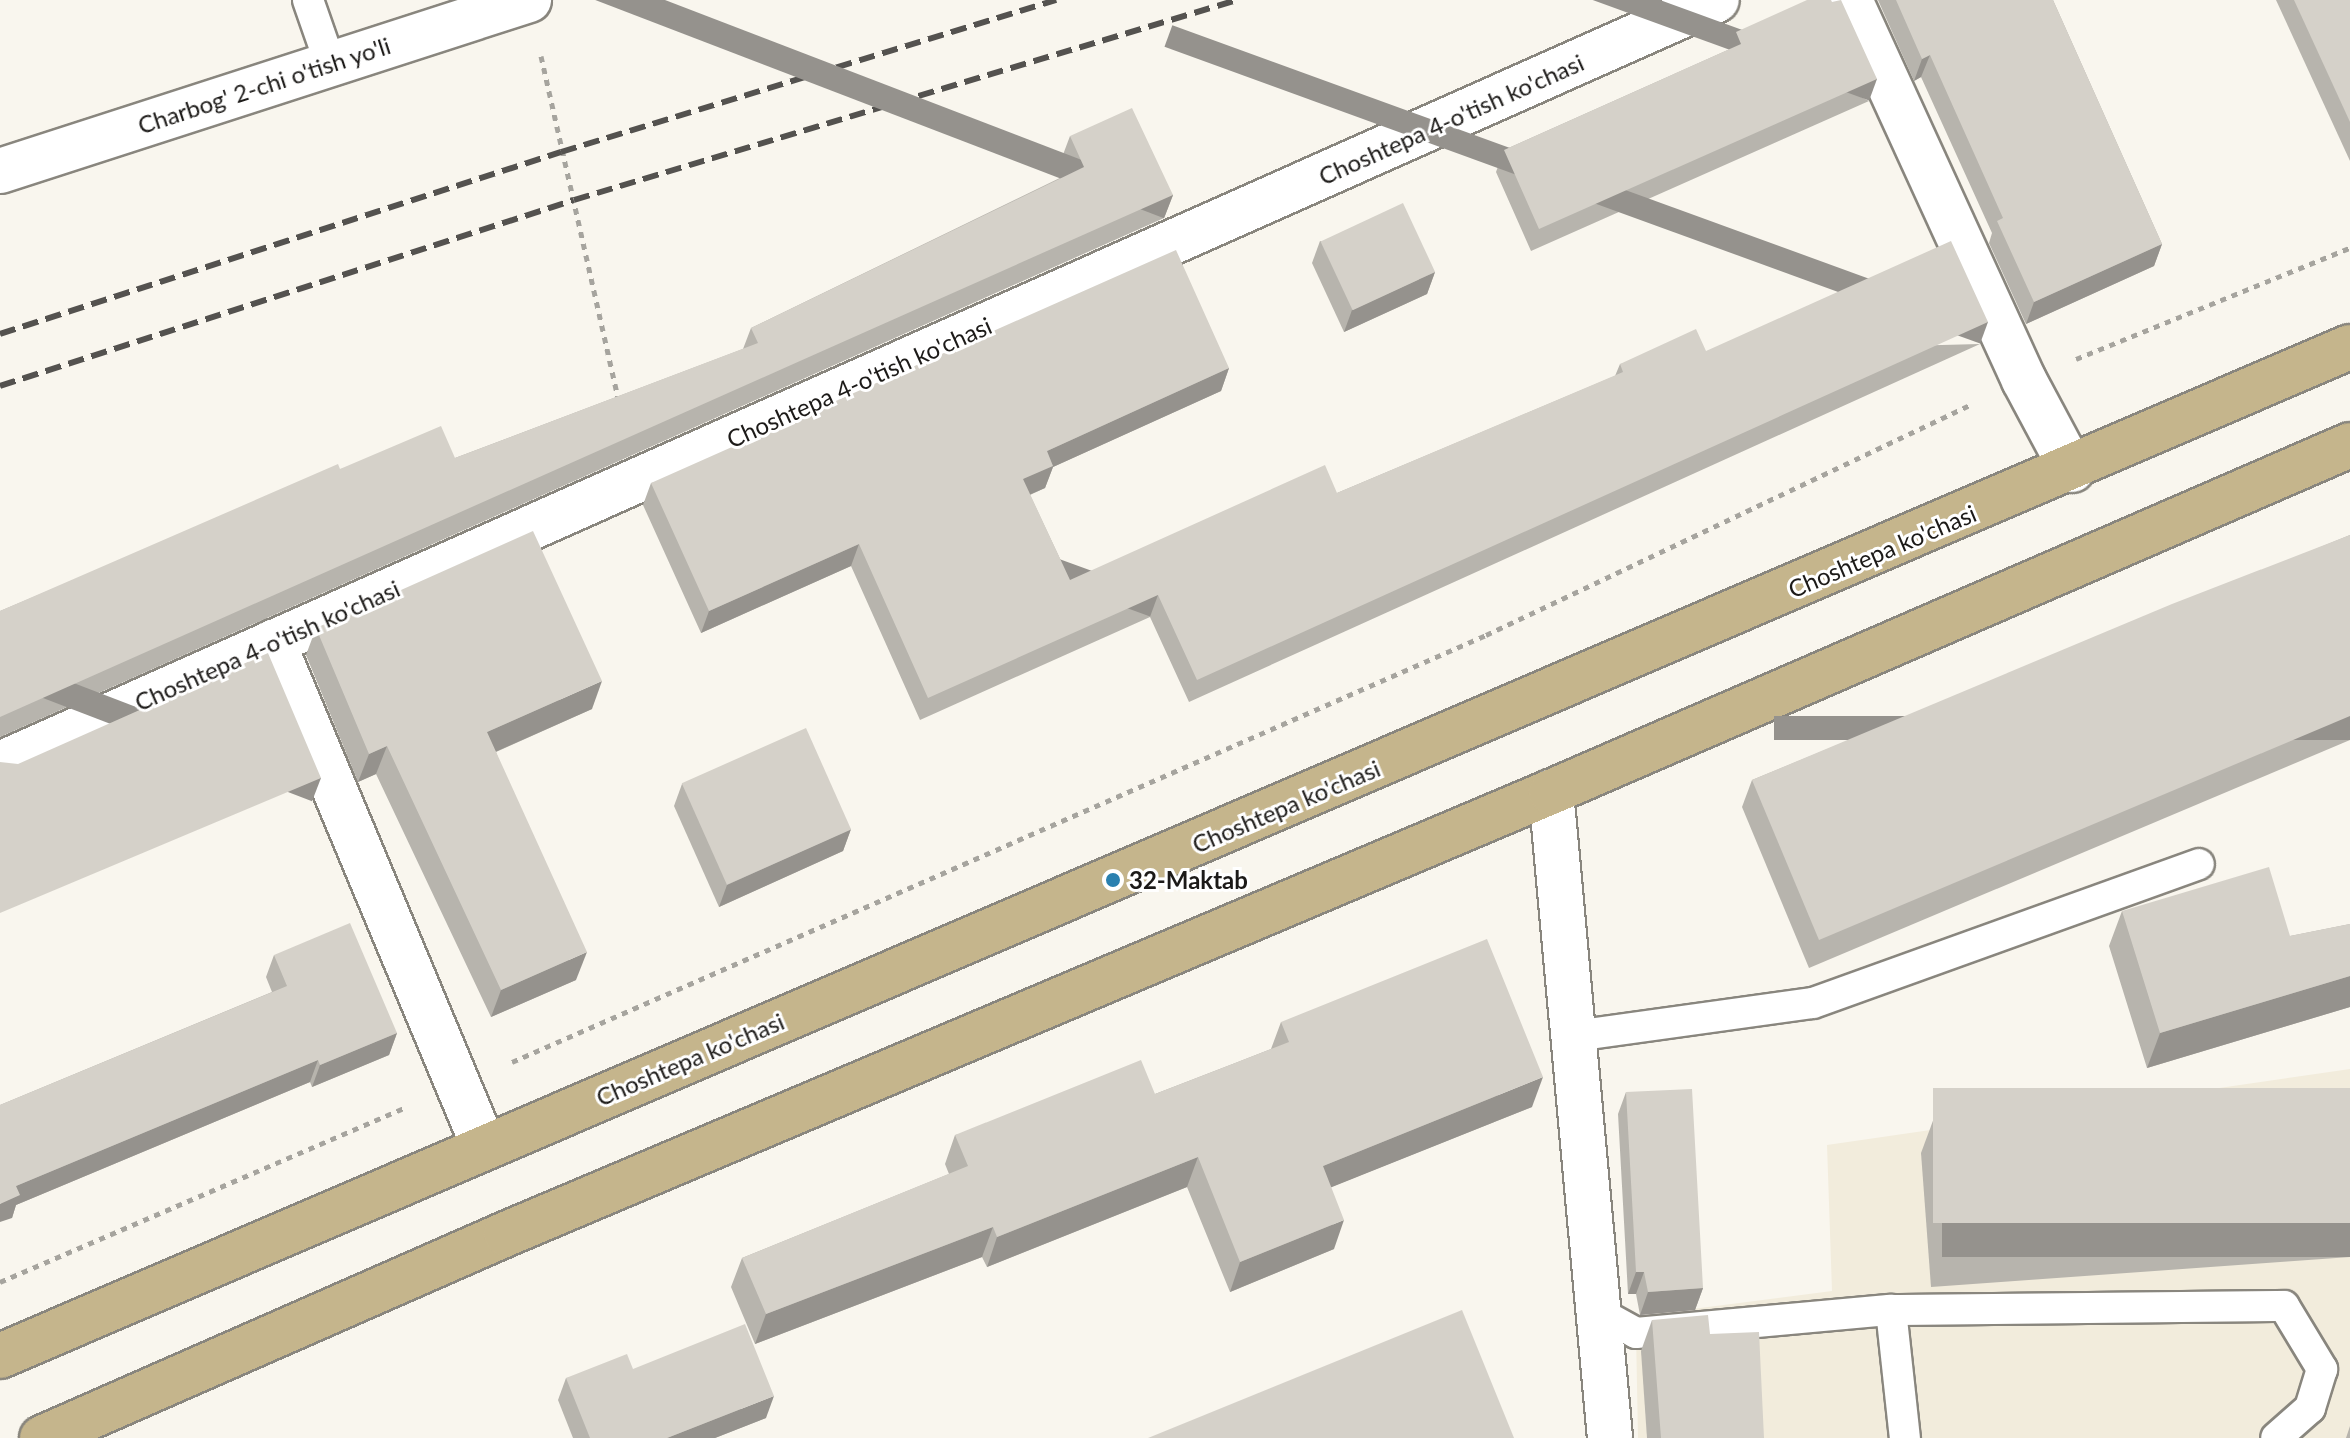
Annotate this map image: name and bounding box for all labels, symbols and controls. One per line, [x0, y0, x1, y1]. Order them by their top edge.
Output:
street label: Charbog' 2-chi o'tish yo'li [134, 30, 394, 140]
street label: Choshtepa 4-o'tish ko'chasi [1314, 48, 1588, 190]
street label: Choshtepa 4-o'tish ko'chasi [722, 311, 996, 453]
street label: Choshtepa ko'chasi [1784, 498, 1980, 604]
street label: Choshtepa 4-o'tish ko'chasi [130, 574, 404, 716]
street label: Choshtepa ko'chasi [1188, 753, 1384, 859]
place label: 32-Maktab [1129, 866, 1248, 894]
marker: 32-Maktab [1104, 871, 1122, 889]
street label: Choshtepa ko'chasi [592, 1006, 788, 1112]

